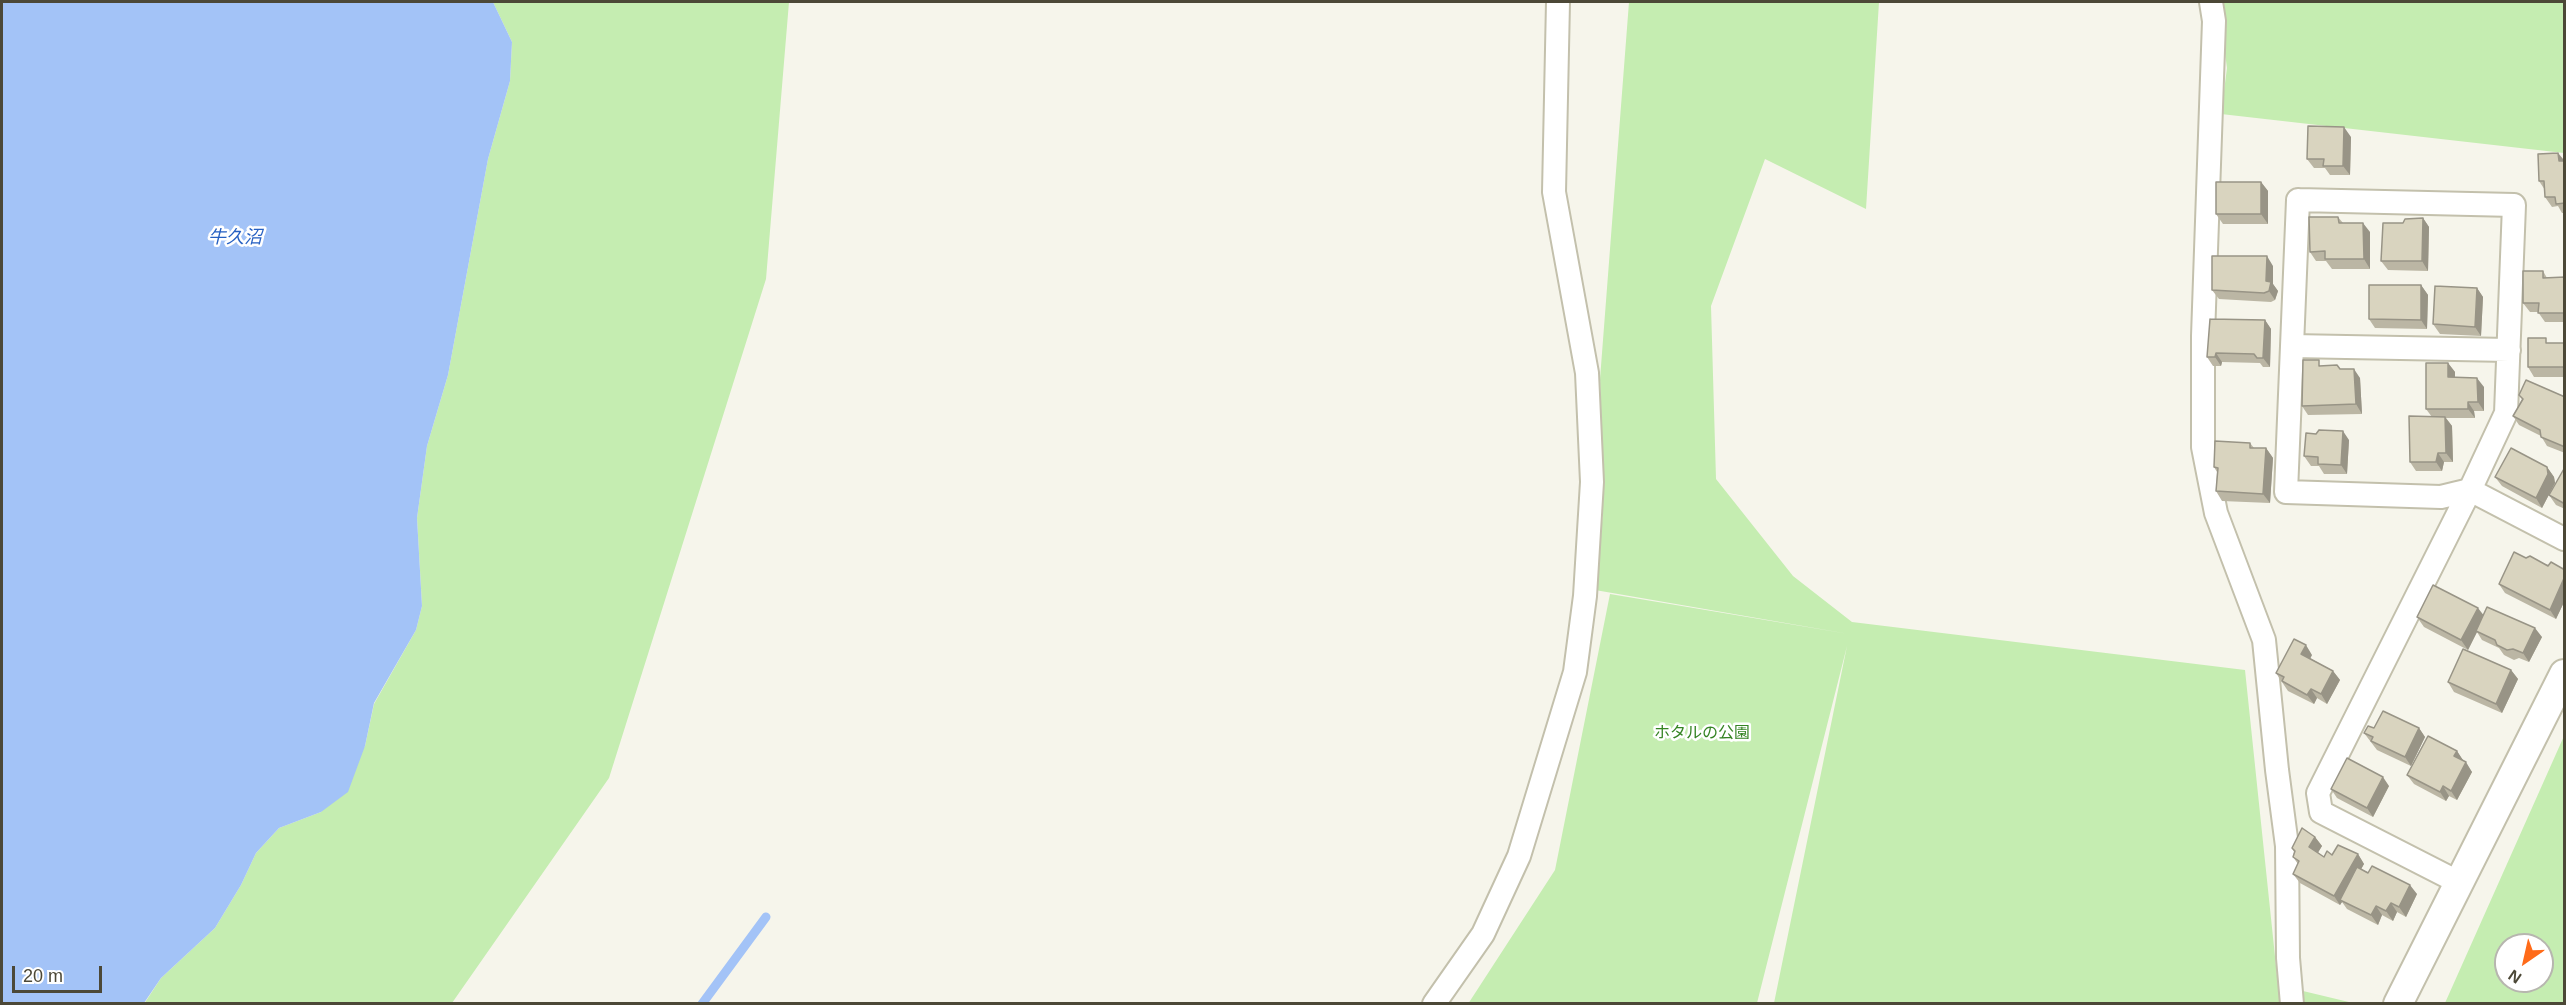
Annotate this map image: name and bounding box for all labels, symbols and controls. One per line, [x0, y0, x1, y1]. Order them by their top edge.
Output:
water label: 牛久沼 [208, 227, 262, 249]
park label: ホタルの公園 [1654, 724, 1750, 744]
north arrow [2494, 933, 2554, 993]
scale bar [15, 954, 105, 992]
text: 20 m [23, 966, 63, 986]
text: N [2505, 966, 2524, 987]

